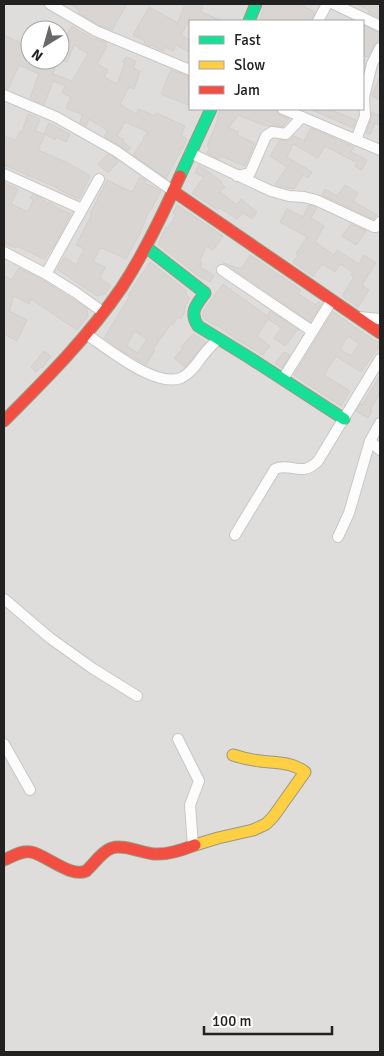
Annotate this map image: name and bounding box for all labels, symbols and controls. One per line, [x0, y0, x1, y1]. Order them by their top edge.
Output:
north arrow [20, 20, 70, 70]
legend [189, 20, 364, 110]
text: Fast [234, 31, 261, 49]
text: N [28, 45, 46, 65]
text: Slow [234, 56, 265, 74]
text: Jam [234, 81, 260, 99]
scale bar [204, 1004, 332, 1036]
text: 100 m [212, 1012, 252, 1030]

